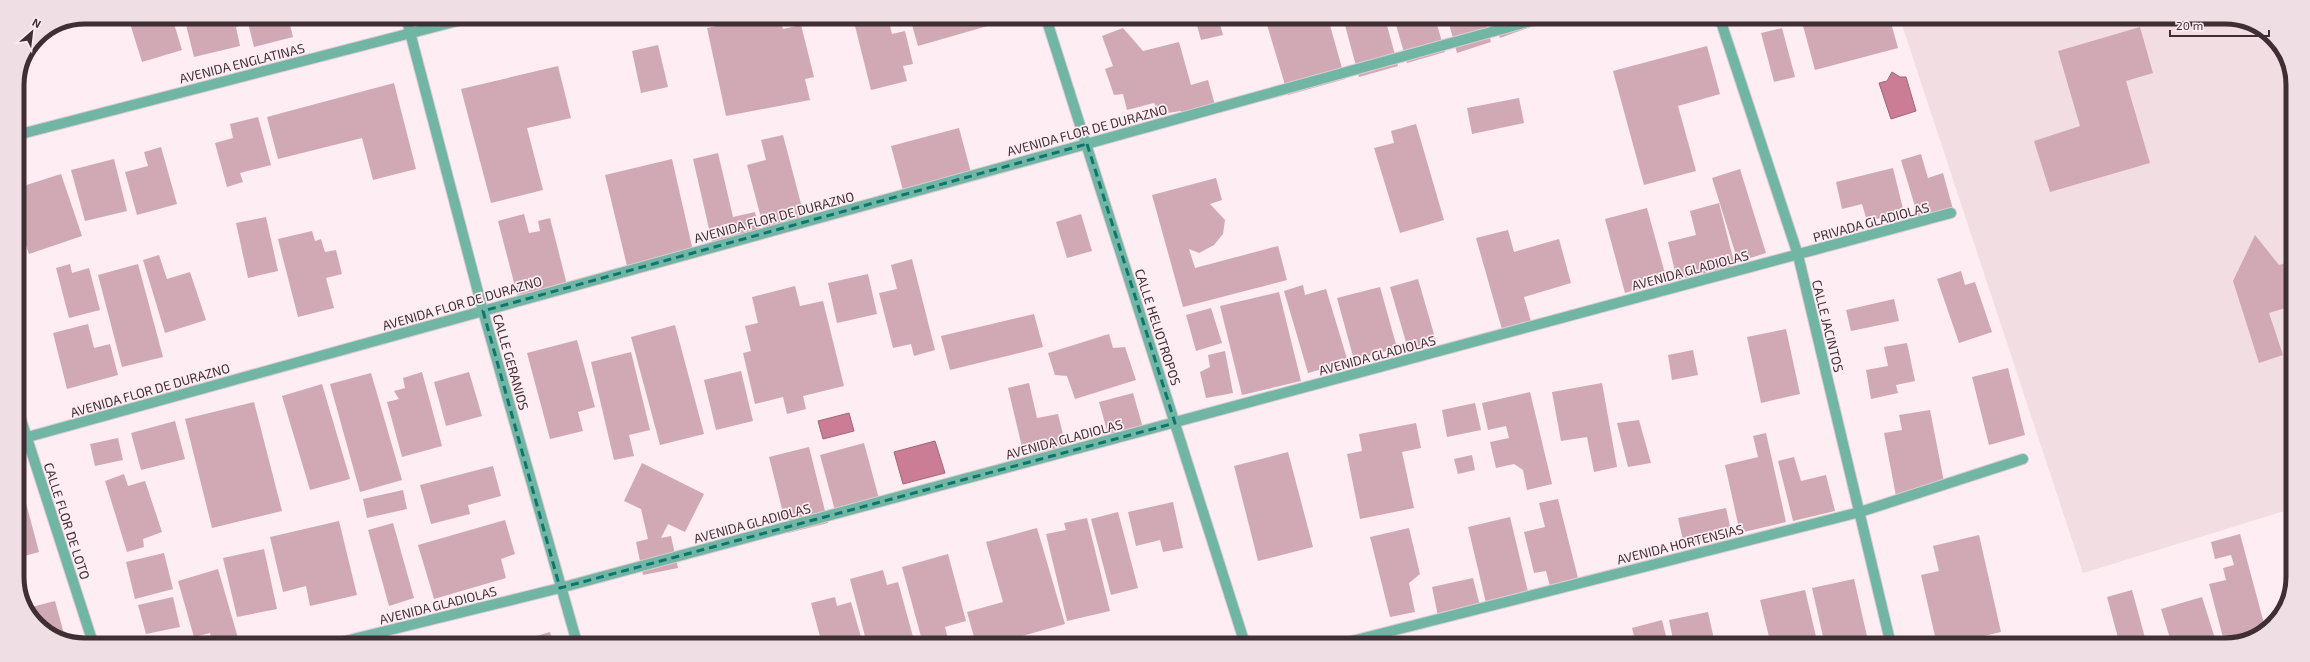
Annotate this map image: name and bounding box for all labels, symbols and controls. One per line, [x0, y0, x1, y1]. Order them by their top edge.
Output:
north arrow [12, 12, 52, 52]
scale bar [2170, 12, 2269, 38]
text: N [30, 15, 44, 30]
text: 20 m [2176, 18, 2203, 32]
street label: AVENIDA ENGLATINAS [178, 40, 306, 86]
street label: AVENIDA FLOR DE DURAZNO [1005, 101, 1169, 159]
street label: AVENIDA FLOR DE DURAZNO [692, 188, 856, 246]
street label: PRIVADA GLADIOLAS [1811, 199, 1931, 245]
street label: AVENIDA GLADIOLAS [1630, 247, 1750, 293]
street label: CALLE HELIOTROPOS [1132, 267, 1184, 387]
street label: AVENIDA FLOR DE DURAZNO [380, 273, 544, 333]
street label: CALLE JACINTOS [1809, 278, 1847, 374]
street label: CALLE GERANIOS [490, 312, 532, 412]
street label: AVENIDA GLADIOLAS [1317, 332, 1437, 378]
street label: AVENIDA FLOR DE DURAZNO [68, 360, 232, 420]
street label: AVENIDA GLADIOLAS [1004, 416, 1124, 462]
street label: CALLE FLOR DE LOTO [41, 461, 93, 581]
street label: AVENIDA GLADIOLAS [692, 500, 812, 546]
street label: AVENIDA HORTENSIAS [1615, 521, 1745, 567]
street label: AVENIDA GLADIOLAS [378, 583, 498, 627]

